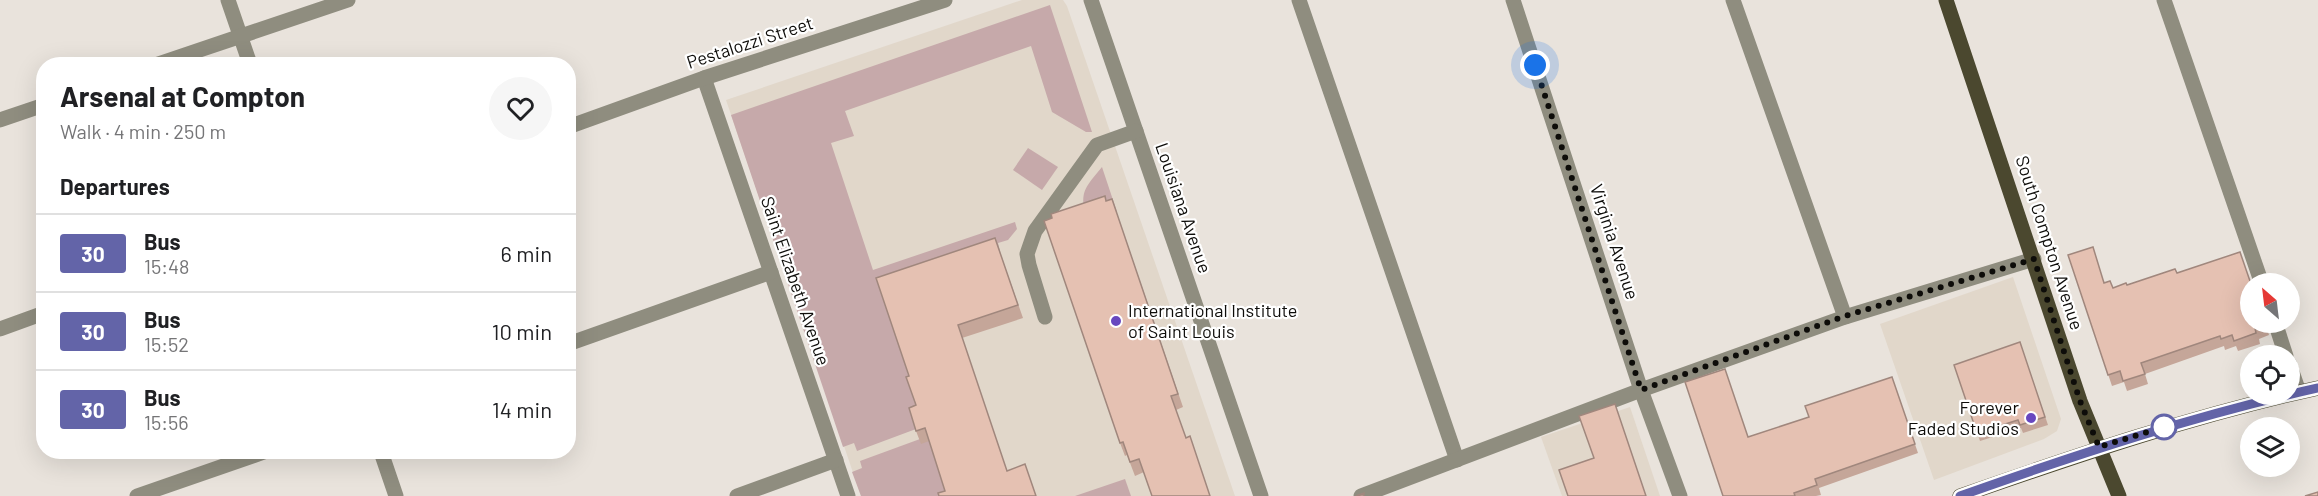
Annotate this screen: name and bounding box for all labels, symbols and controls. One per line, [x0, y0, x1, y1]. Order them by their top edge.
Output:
street label: Pestalozzi Street [684, 11, 816, 73]
your location [1520, 50, 1550, 80]
button: heart [489, 77, 552, 140]
text: Arsenal at Compton [60, 79, 305, 113]
text: Walk · 4 min · 250 m [60, 119, 226, 143]
street label: Louisiana Avenue [1151, 140, 1217, 276]
street label: South Compton Avenue [2011, 153, 2089, 333]
text: Departures [60, 173, 170, 199]
street label: Virginia Avenue [1586, 181, 1644, 302]
street label: Saint Elizabeth Avenue [757, 193, 835, 368]
text: Bus [144, 228, 181, 254]
text: 6 min [501, 240, 552, 266]
text: 30 [81, 241, 105, 266]
text: 15:48 [144, 254, 190, 278]
north arrow [2240, 273, 2300, 333]
map controls [2240, 273, 2300, 477]
place label: International Institute of Saint Louis [1128, 299, 1297, 342]
text: Bus [144, 306, 181, 332]
marker: International Institute of Saint Louis [1109, 314, 1123, 328]
text: 10 min [492, 318, 552, 344]
text: 30 [81, 319, 105, 344]
text: 15:52 [144, 332, 189, 356]
button: locate [2240, 345, 2300, 405]
text: Bus [144, 384, 181, 410]
text: 14 min [492, 396, 552, 422]
place label: Forever Faded Studios [1908, 396, 2019, 439]
text: 30 [81, 397, 105, 422]
text: 15:56 [144, 410, 189, 434]
marker: Forever Faded Studios [2024, 411, 2038, 425]
unlabelled marker [2151, 414, 2177, 440]
button: layers [2240, 417, 2300, 477]

